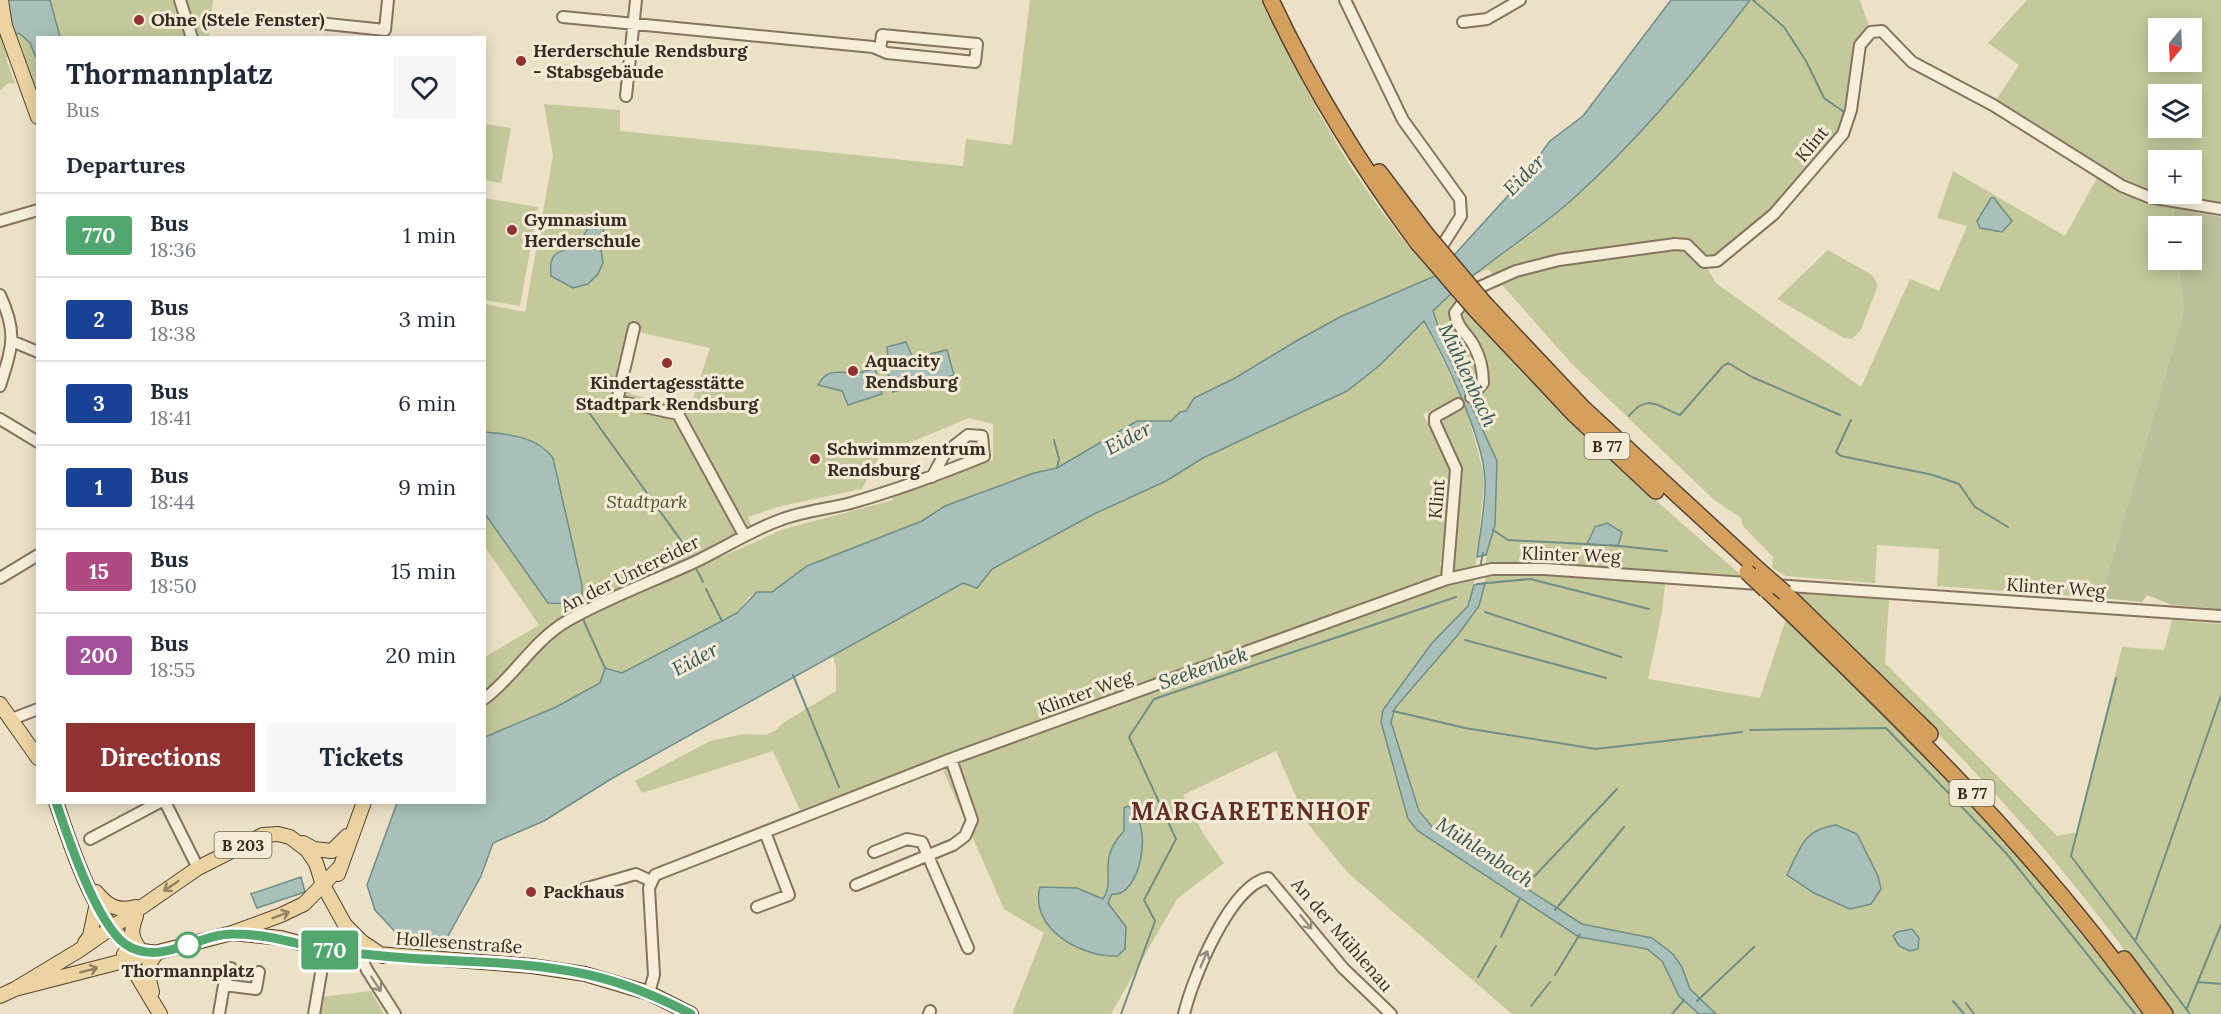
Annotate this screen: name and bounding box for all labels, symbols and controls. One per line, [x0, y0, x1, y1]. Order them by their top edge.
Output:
place label: Ohne (Stele Fenster) [151, 8, 325, 31]
marker: Ohne (Stele Fenster) [132, 13, 146, 27]
north arrow [2148, 18, 2202, 72]
map controls [2148, 18, 2202, 270]
place label: Herderschule Rendsburg - Stabsgebäude [533, 39, 748, 83]
marker: Herderschule Rendsburg - Stabsgebäude [514, 54, 528, 68]
text: Thormannplatz [66, 56, 273, 92]
button: heart [393, 56, 456, 119]
button: layers [2148, 84, 2202, 138]
text: Bus [66, 97, 100, 122]
street label: Klint [1790, 121, 1833, 166]
water label: Eider [1498, 148, 1550, 201]
button: + [2148, 150, 2202, 204]
text: Departures [66, 151, 185, 179]
place label: Gymnasium Herderschule [524, 208, 641, 252]
text: Bus [150, 209, 189, 237]
button: − [2148, 216, 2202, 270]
text: 1 min [403, 221, 456, 249]
text: 770 [82, 222, 116, 249]
marker: Gymnasium Herderschule [505, 223, 519, 237]
text: 18:36 [150, 237, 196, 262]
text: Bus [150, 293, 189, 321]
text: 3 min [399, 305, 456, 333]
text: 2 [93, 306, 105, 333]
water label: Mühlenbach [1434, 319, 1503, 431]
text: 18:38 [150, 321, 196, 346]
place label: Aquacity Rendsburg [865, 349, 959, 393]
marker: Kindertagesstätte Stadtpark Rendsburg [660, 356, 674, 370]
marker: Aquacity Rendsburg [846, 364, 860, 378]
place label: Kindertagesstätte Stadtpark Rendsburg [576, 371, 759, 415]
text: Bus [150, 377, 189, 405]
text: 6 min [398, 389, 456, 417]
text: 3 [93, 390, 105, 417]
text: 18:41 [150, 405, 192, 430]
water label: Eider [1100, 415, 1156, 460]
road number: B 77 [1584, 433, 1630, 459]
place label: Schwimmzentrum Rendsburg [827, 437, 986, 481]
marker: Schwimmzentrum Rendsburg [808, 452, 822, 466]
text: Bus [150, 461, 189, 489]
text: 9 min [398, 473, 456, 501]
text: 1 [95, 474, 103, 501]
street label: Klint [1423, 478, 1450, 520]
text: 18:44 [150, 489, 195, 514]
park label: Stadtpark [607, 490, 687, 513]
street label: An der Untereider [556, 530, 703, 618]
street label: Klinter Weg [1521, 541, 1622, 568]
text: Bus [150, 545, 189, 573]
text: 15 min [391, 557, 456, 585]
text: 15 [89, 558, 109, 585]
text: 18:50 [150, 573, 197, 598]
street label: Klinter Weg [2006, 573, 2107, 603]
text: Bus [150, 629, 189, 657]
water label: Eider [667, 636, 723, 681]
text: 20 min [386, 641, 456, 669]
water label: Seekenbek [1155, 641, 1251, 694]
text: 200 [80, 642, 118, 669]
text: 18:55 [150, 657, 195, 682]
street label: Klinter Weg [1034, 664, 1136, 720]
button: Directions [66, 723, 255, 792]
button: Tickets [267, 723, 456, 792]
road number: B 77 [1950, 780, 1994, 806]
district label: MARGARETENHOF [1131, 796, 1371, 827]
water label: Mühlenbach [1432, 811, 1539, 893]
road number: B 203 [214, 832, 272, 858]
street label: An der Mühlenau [1286, 872, 1398, 997]
one-way arrow [163, 880, 179, 892]
place label: Packhaus [543, 880, 625, 903]
marker: Packhaus [524, 885, 538, 899]
one-way arrow [271, 909, 290, 920]
one-way arrow [1299, 914, 1313, 929]
street label: Hollesenstraße [395, 927, 523, 958]
line badge: 770 [296, 930, 364, 970]
marker: Thormannplatz [175, 932, 201, 958]
text: 770 [313, 937, 347, 964]
one-way arrow [1199, 950, 1210, 969]
place label: Thormannplatz [121, 959, 255, 982]
one-way arrow [79, 964, 98, 975]
one-way arrow [370, 976, 382, 992]

